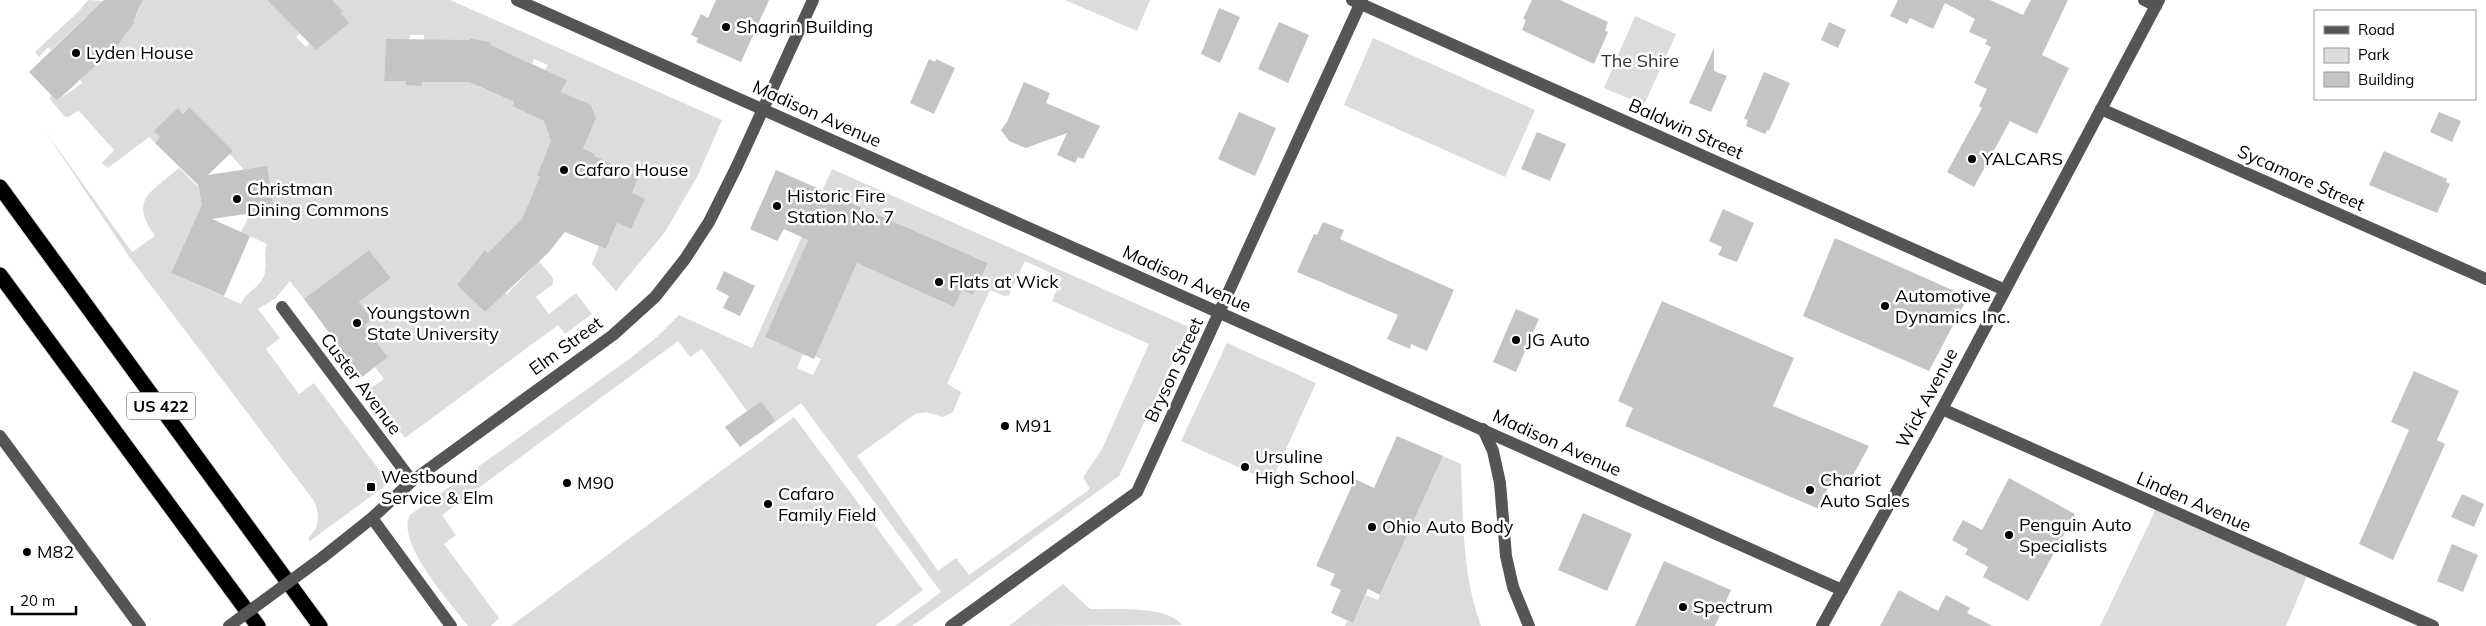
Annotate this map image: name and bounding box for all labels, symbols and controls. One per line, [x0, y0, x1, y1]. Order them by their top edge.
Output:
legend [2314, 10, 2476, 100]
place label: Shagrin Building [736, 15, 873, 38]
text: Road [2358, 20, 2395, 39]
marker: Shagrin Building [720, 21, 732, 33]
place label: Lyden House [86, 41, 193, 64]
text: Park [2358, 45, 2390, 64]
marker: Lyden House [70, 47, 82, 59]
park label: The Shire [1601, 49, 1679, 72]
text: Building [2358, 70, 2414, 89]
street label: Madison Avenue [749, 75, 885, 152]
street label: Baldwin Street [1625, 93, 1747, 164]
street label: Sycamore Street [2234, 139, 2368, 216]
place label: YALCARS [1981, 147, 2063, 170]
marker: YALCARS [1966, 153, 1978, 165]
place label: Cafaro House [574, 158, 688, 181]
marker: Cafaro House [558, 164, 570, 176]
place label: Christman Dining Commons [247, 177, 389, 221]
place label: Historic Fire Station No. 7 [787, 184, 894, 228]
marker: Christman Dining Commons [231, 193, 243, 205]
marker: Historic Fire Station No. 7 [771, 200, 783, 212]
street label: Madison Avenue [1119, 240, 1255, 317]
place label: Flats at Wick [949, 270, 1059, 293]
marker: Flats at Wick [933, 276, 945, 288]
place label: Automotive Dynamics Inc. [1895, 284, 2010, 328]
marker: Automotive Dynamics Inc. [1879, 300, 1891, 312]
place label: Youngstown State University [366, 301, 499, 345]
street label: Elm Street [525, 311, 607, 380]
street label: Bryson Street [1139, 314, 1208, 426]
marker: Youngstown State University [351, 317, 363, 329]
street label: Custer Avenue [316, 328, 407, 439]
place label: JG Auto [1526, 328, 1590, 351]
marker: JG Auto [1510, 334, 1522, 346]
street label: Wick Avenue [1891, 344, 1963, 452]
road number: US 422 [127, 392, 195, 420]
street label: Madison Avenue [1489, 404, 1625, 481]
place label: M91 [1015, 414, 1052, 437]
marker: M91 [999, 420, 1011, 432]
place label: Ursuline High School [1255, 445, 1355, 489]
marker: Ursuline High School [1239, 461, 1251, 473]
place label: Westbound Service & Elm [381, 465, 494, 509]
street label: Linden Avenue [2133, 466, 2255, 537]
place label: Chariot Auto Sales [1820, 468, 1910, 512]
place label: M90 [577, 471, 614, 494]
marker: M90 [561, 477, 573, 489]
marker: Westbound Service & Elm [365, 481, 377, 493]
place label: Cafaro Family Field [778, 482, 876, 526]
marker: Chariot Auto Sales [1804, 484, 1816, 496]
marker: Cafaro Family Field [762, 498, 774, 510]
place label: Penguin Auto Specialists [2019, 513, 2132, 557]
place label: Ohio Auto Body [1382, 515, 1514, 538]
marker: Ohio Auto Body [1366, 521, 1378, 533]
marker: Penguin Auto Specialists [2003, 529, 2015, 541]
place label: M82 [37, 540, 74, 563]
marker: M82 [21, 546, 33, 558]
scale bar [12, 584, 76, 616]
text: 20 m [20, 591, 55, 610]
place label: Spectrum [1693, 595, 1773, 618]
marker: Spectrum [1677, 601, 1689, 613]

